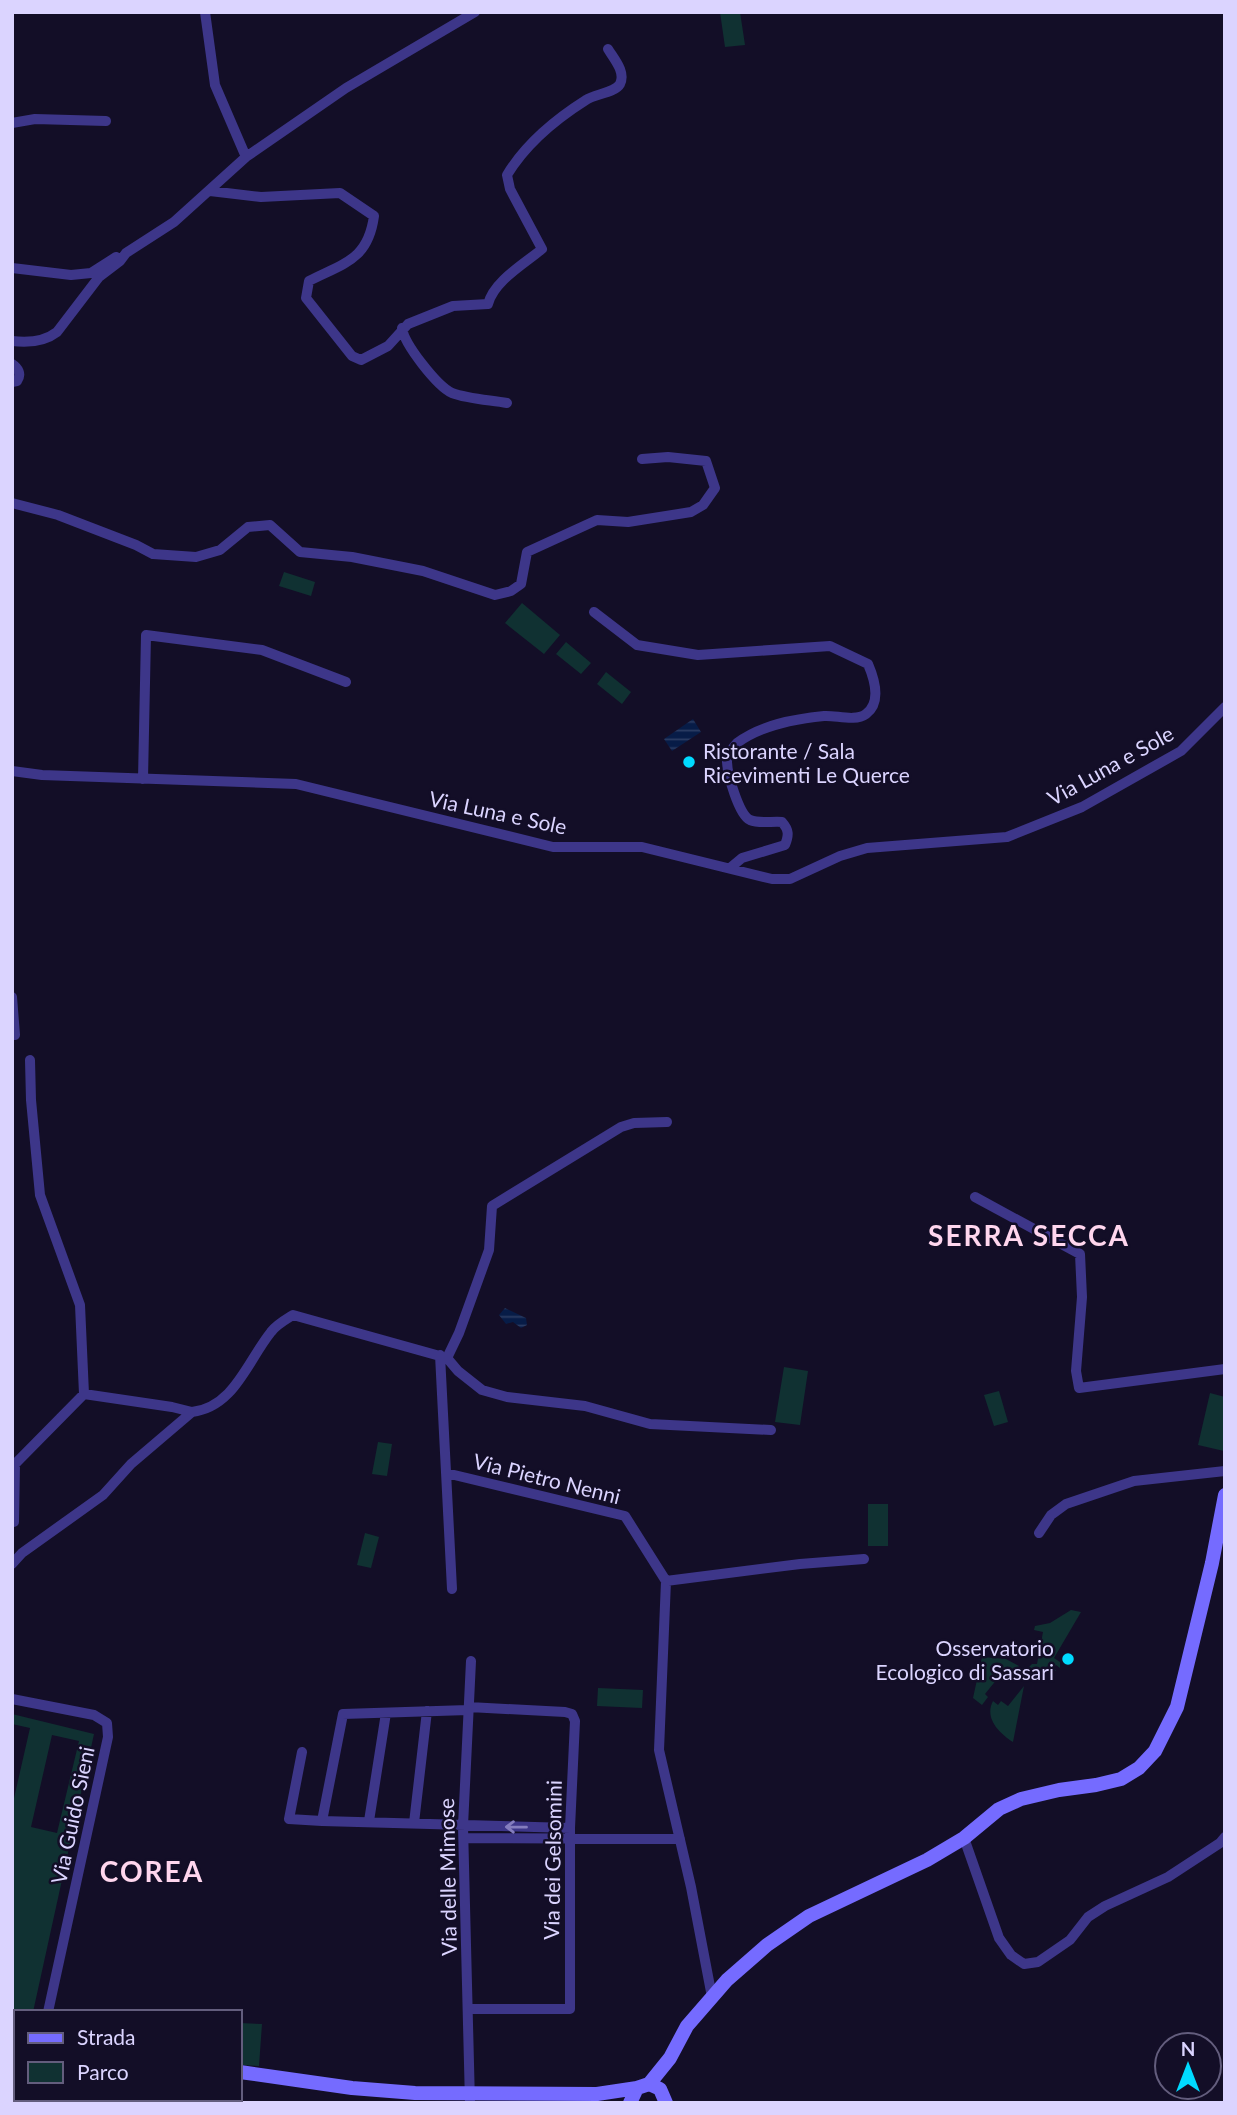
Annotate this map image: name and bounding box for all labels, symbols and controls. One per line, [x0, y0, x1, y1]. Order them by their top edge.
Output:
street label: Via Luna e Sole [1043, 720, 1177, 810]
place label: Ristorante / Sala Ricevimenti Le Querce [703, 738, 910, 787]
marker: Ristorante / Sala Ricevimenti Le Querce [681, 754, 697, 770]
street label: Via Luna e Sole [427, 785, 569, 839]
district label: SERRA SECCA [928, 1218, 1130, 1252]
street label: Via Pietro Nenni [471, 1448, 623, 1508]
place label: Osservatorio Ecologico di Sassari [876, 1635, 1054, 1684]
marker: Osservatorio Ecologico di Sassari [1060, 1651, 1076, 1667]
street label: Via Guido Sieni [45, 1744, 99, 1886]
street label: Via dei Gelsomini [538, 1780, 566, 1940]
street label: Via delle Mimose [433, 1798, 461, 1956]
one-way arrow [505, 1820, 528, 1834]
district label: COREA [100, 1854, 204, 1888]
legend [14, 2010, 242, 2101]
text: Strada [77, 2024, 136, 2049]
north arrow [1153, 2031, 1223, 2101]
text: N [1181, 2037, 1195, 2060]
text: Parco [77, 2059, 129, 2084]

